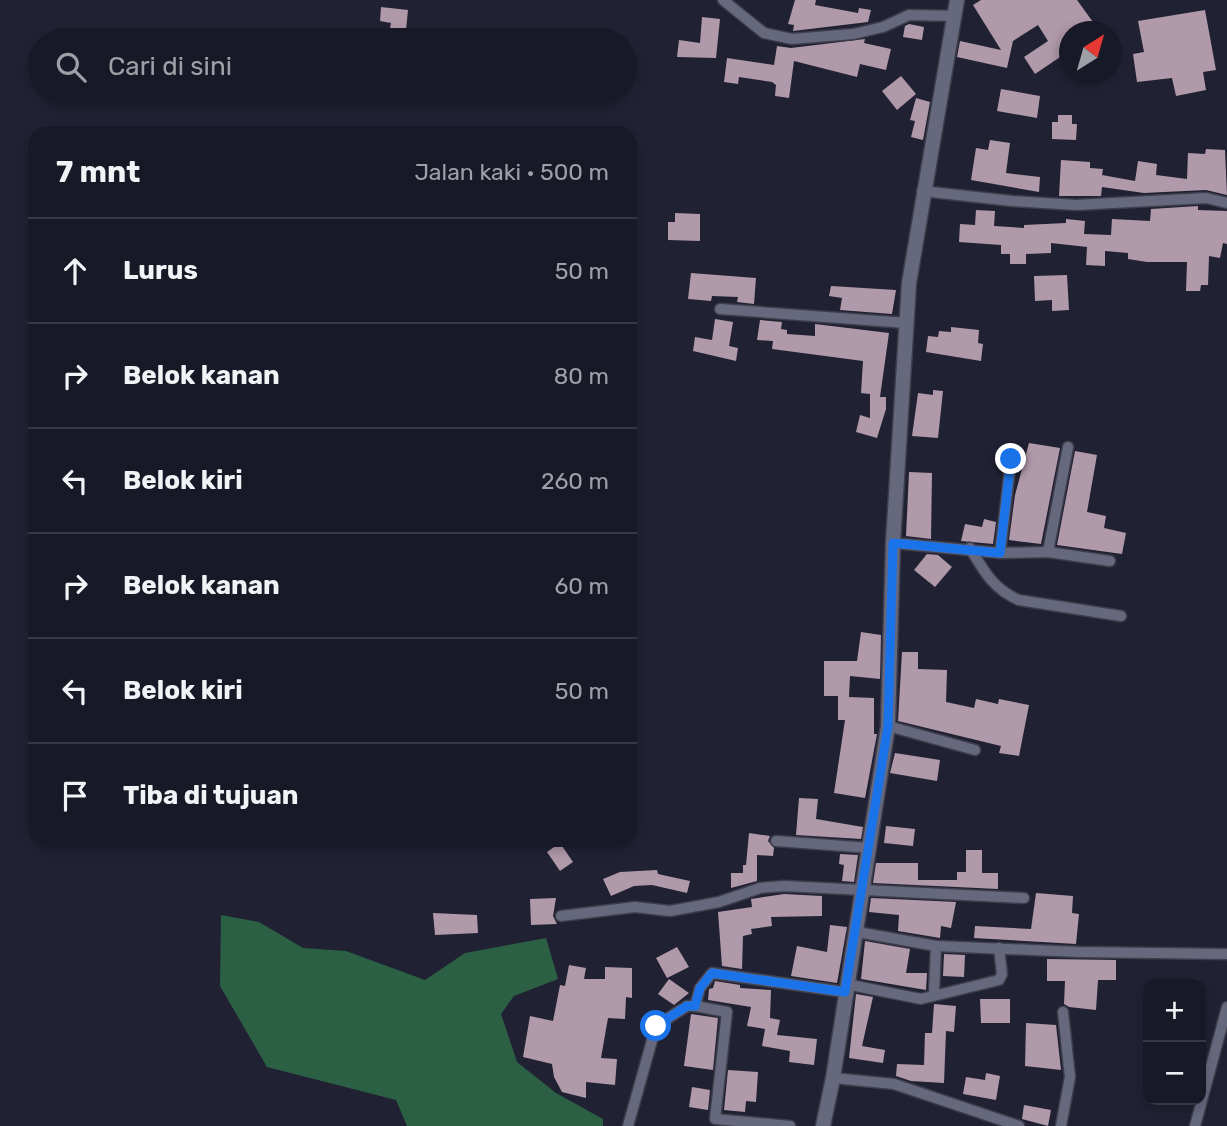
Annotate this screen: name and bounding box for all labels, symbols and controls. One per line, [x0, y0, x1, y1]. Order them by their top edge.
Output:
north arrow [1059, 21, 1122, 84]
search box [28, 28, 637, 105]
icon: search [52, 48, 90, 86]
text: Cari di sini [108, 51, 232, 82]
text: 7 mnt [56, 154, 140, 190]
text: Jalan kaki · 500 m [414, 158, 609, 186]
icon: ahead [56, 252, 94, 290]
text: Lurus [123, 255, 198, 286]
text: 50 m [555, 257, 609, 285]
icon: right [56, 357, 94, 395]
text: Belok kanan [123, 360, 280, 391]
text: 80 m [554, 362, 609, 390]
route end [995, 443, 1026, 474]
icon: left [56, 462, 94, 500]
text: Belok kiri [123, 465, 243, 496]
text: 260 m [541, 467, 609, 495]
icon: right [56, 567, 94, 605]
text: Belok kanan [123, 570, 280, 601]
text: 60 m [554, 572, 609, 600]
icon: left [56, 672, 94, 710]
text: Belok kiri [123, 675, 243, 706]
text: 50 m [555, 677, 609, 705]
icon: arrive [56, 777, 94, 815]
text: Tiba di tujuan [123, 780, 298, 811]
map controls [1143, 979, 1206, 1105]
button: + [1143, 979, 1206, 1042]
route start [640, 1010, 671, 1041]
button: − [1143, 1042, 1206, 1105]

